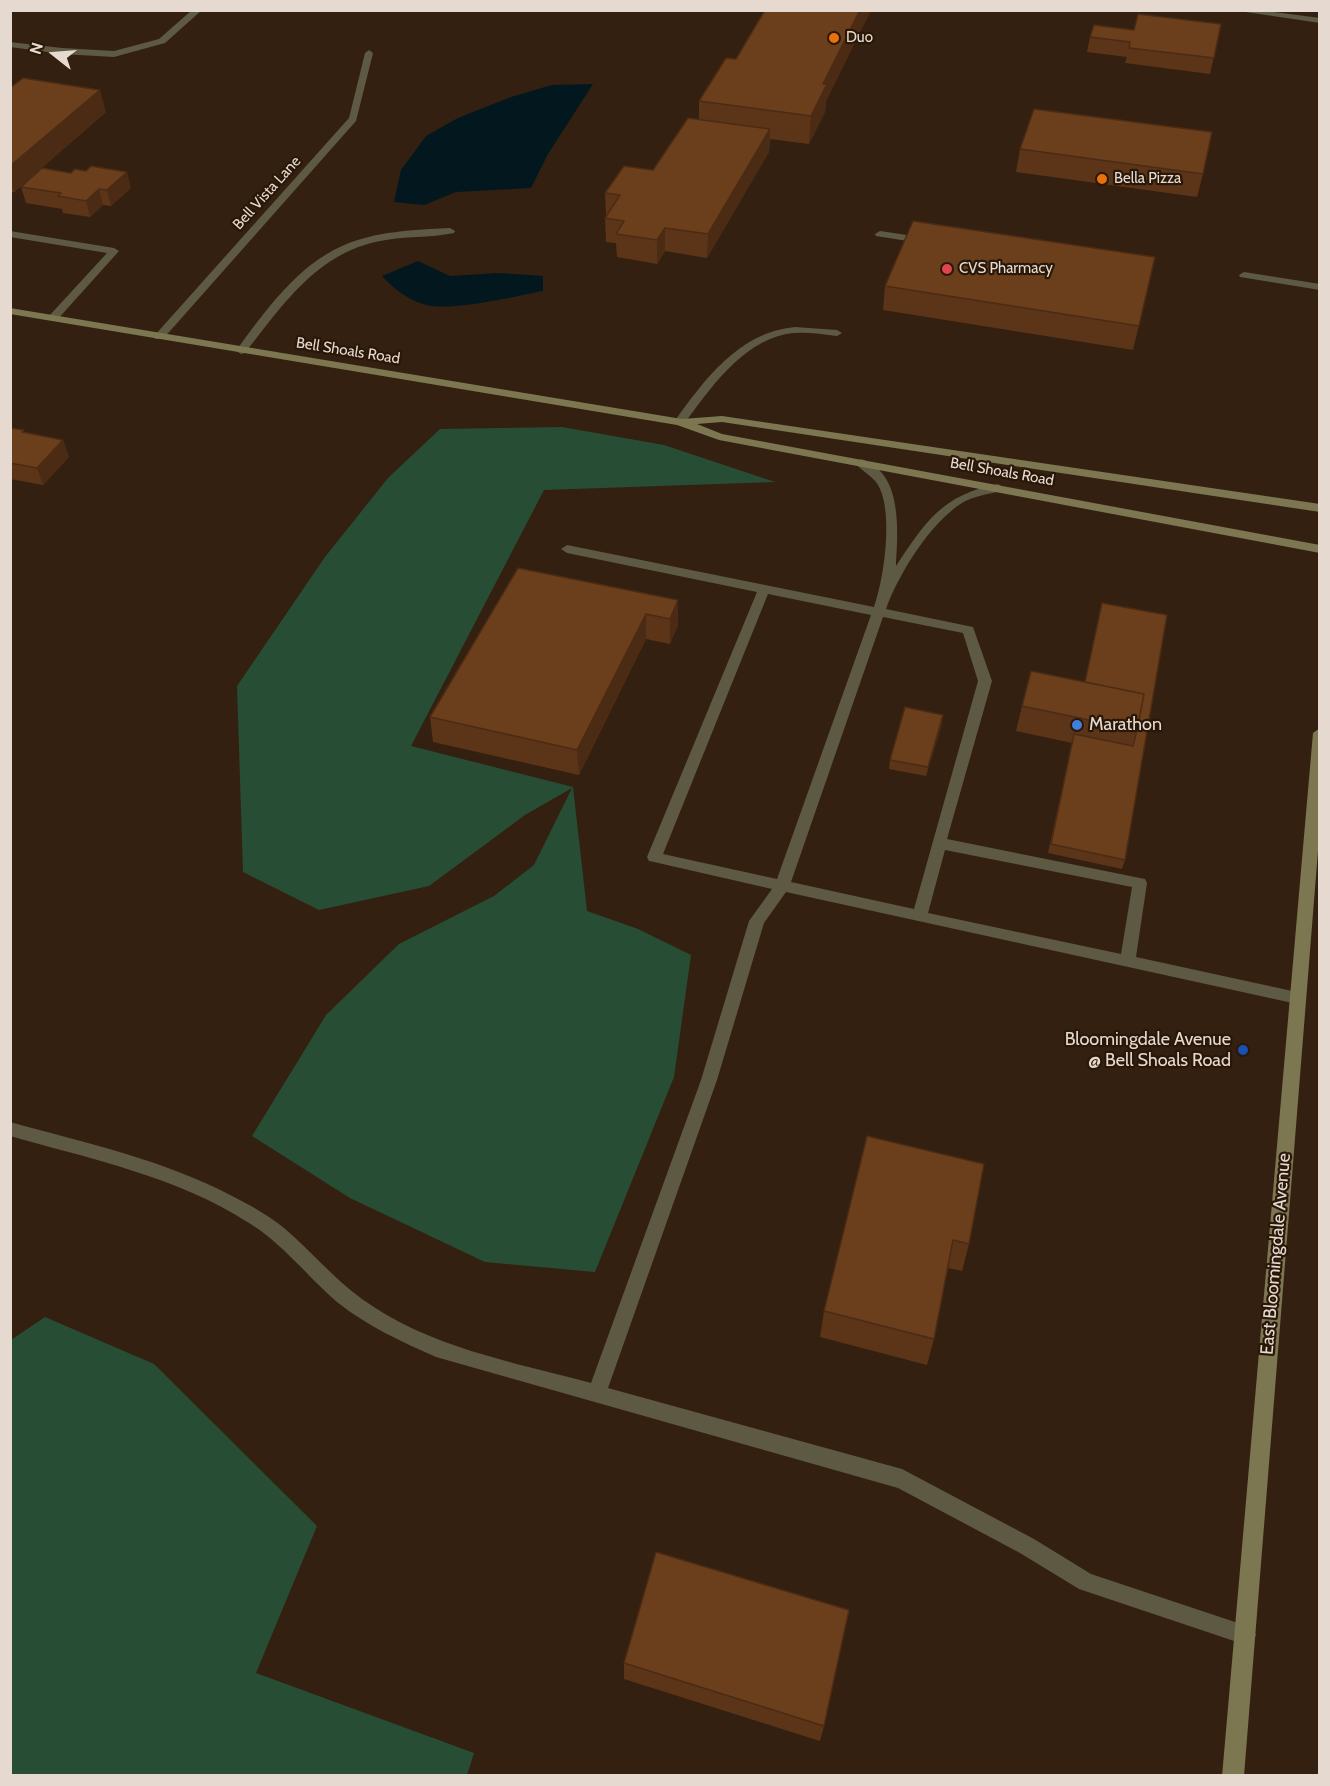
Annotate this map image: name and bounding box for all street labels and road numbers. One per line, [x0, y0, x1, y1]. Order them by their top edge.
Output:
street label: Bell Vista Lane [229, 153, 305, 233]
street label: Bell Shoals Road [295, 334, 401, 368]
street label: Bell Shoals Road [949, 454, 1055, 490]
street label: East Bloomingdale Avenue [1256, 1152, 1296, 1356]

